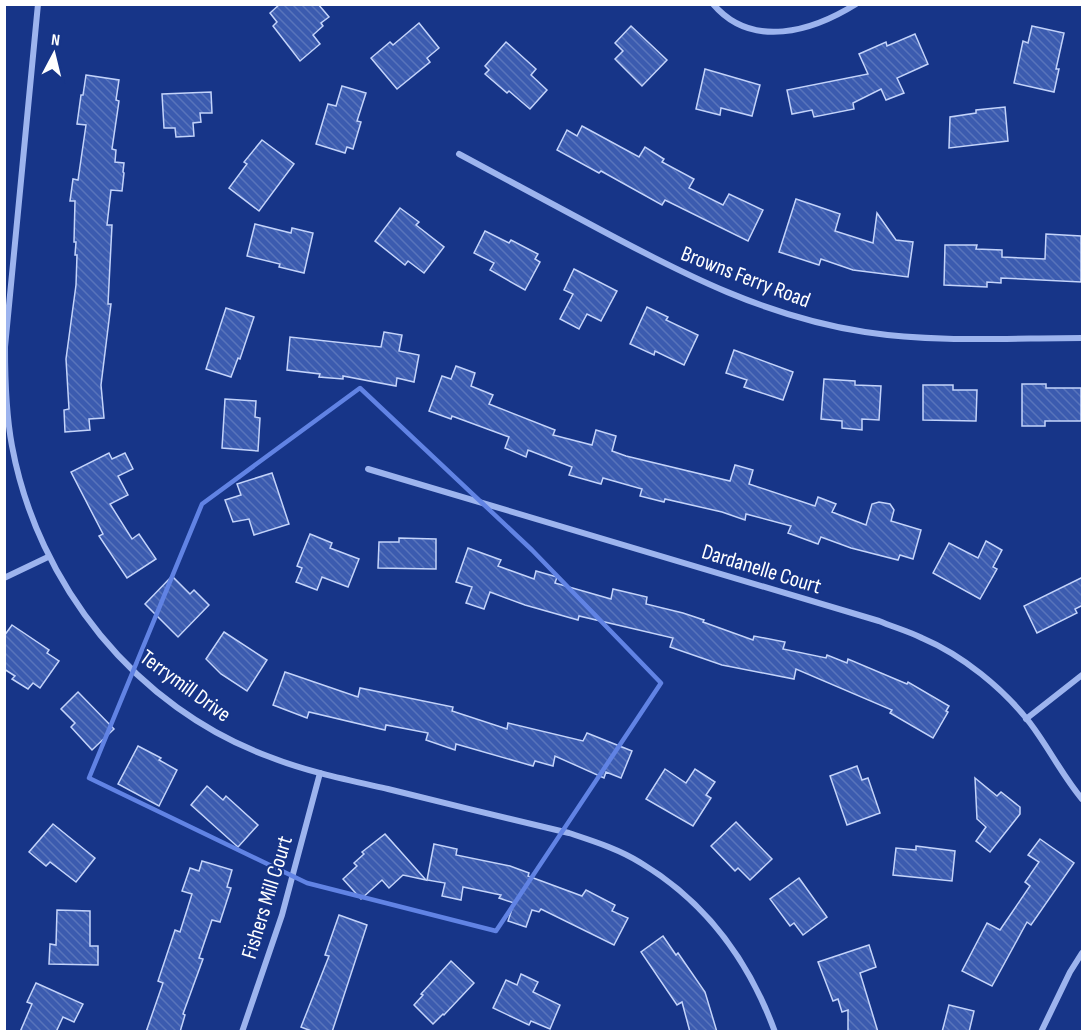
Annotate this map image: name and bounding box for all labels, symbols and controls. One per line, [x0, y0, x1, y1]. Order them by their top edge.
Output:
north arrow [24, 24, 84, 84]
text: N [50, 31, 61, 51]
street label: Browns Ferry Road [677, 240, 814, 314]
street label: Dardanelle Court [699, 538, 825, 600]
street label: Terrymill Drive [134, 644, 236, 728]
street label: Fishers Mill Court [236, 832, 299, 962]

